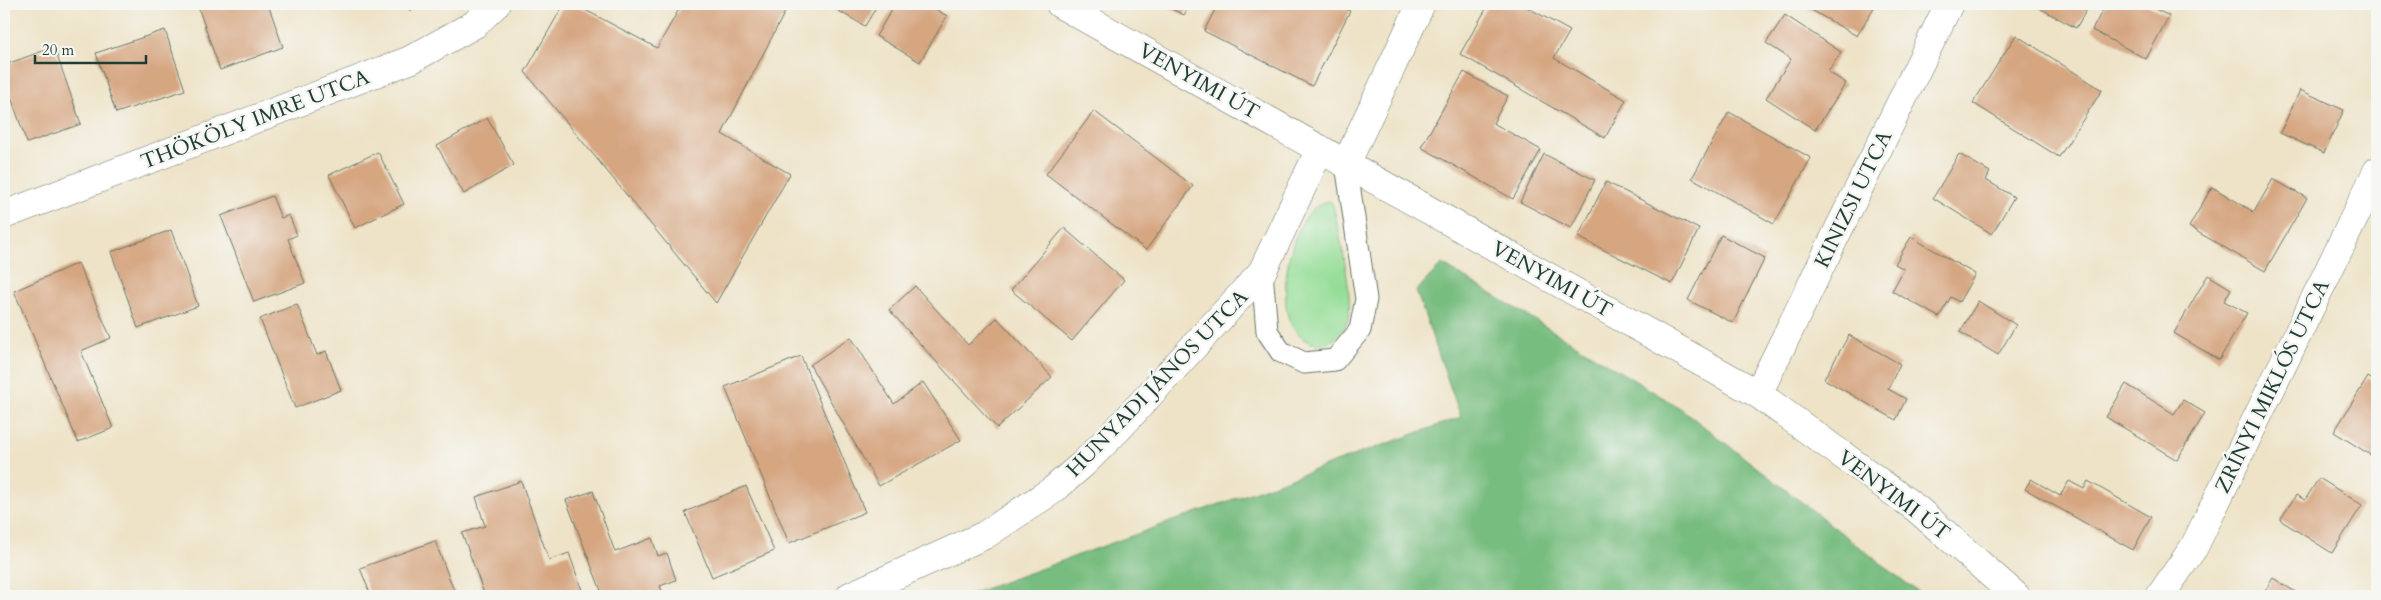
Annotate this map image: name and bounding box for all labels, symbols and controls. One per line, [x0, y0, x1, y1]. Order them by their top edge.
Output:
scale bar [35, 32, 146, 64]
street label: VENYIMI ÚT [1133, 35, 1265, 127]
text: 20 m [42, 40, 74, 60]
street label: THÖKÖLY IMRE UTCA [137, 62, 374, 176]
street label: KINIZSI UTCA [1808, 126, 1899, 273]
street label: VENYIMI ÚT [1486, 233, 1618, 325]
street label: ZRÍNYI MIKLÓS UTCA [2207, 274, 2337, 498]
street label: HUNYADI JÁNOS UTCA [1060, 283, 1255, 484]
street label: VENYIMI ÚT [1831, 443, 1957, 547]

